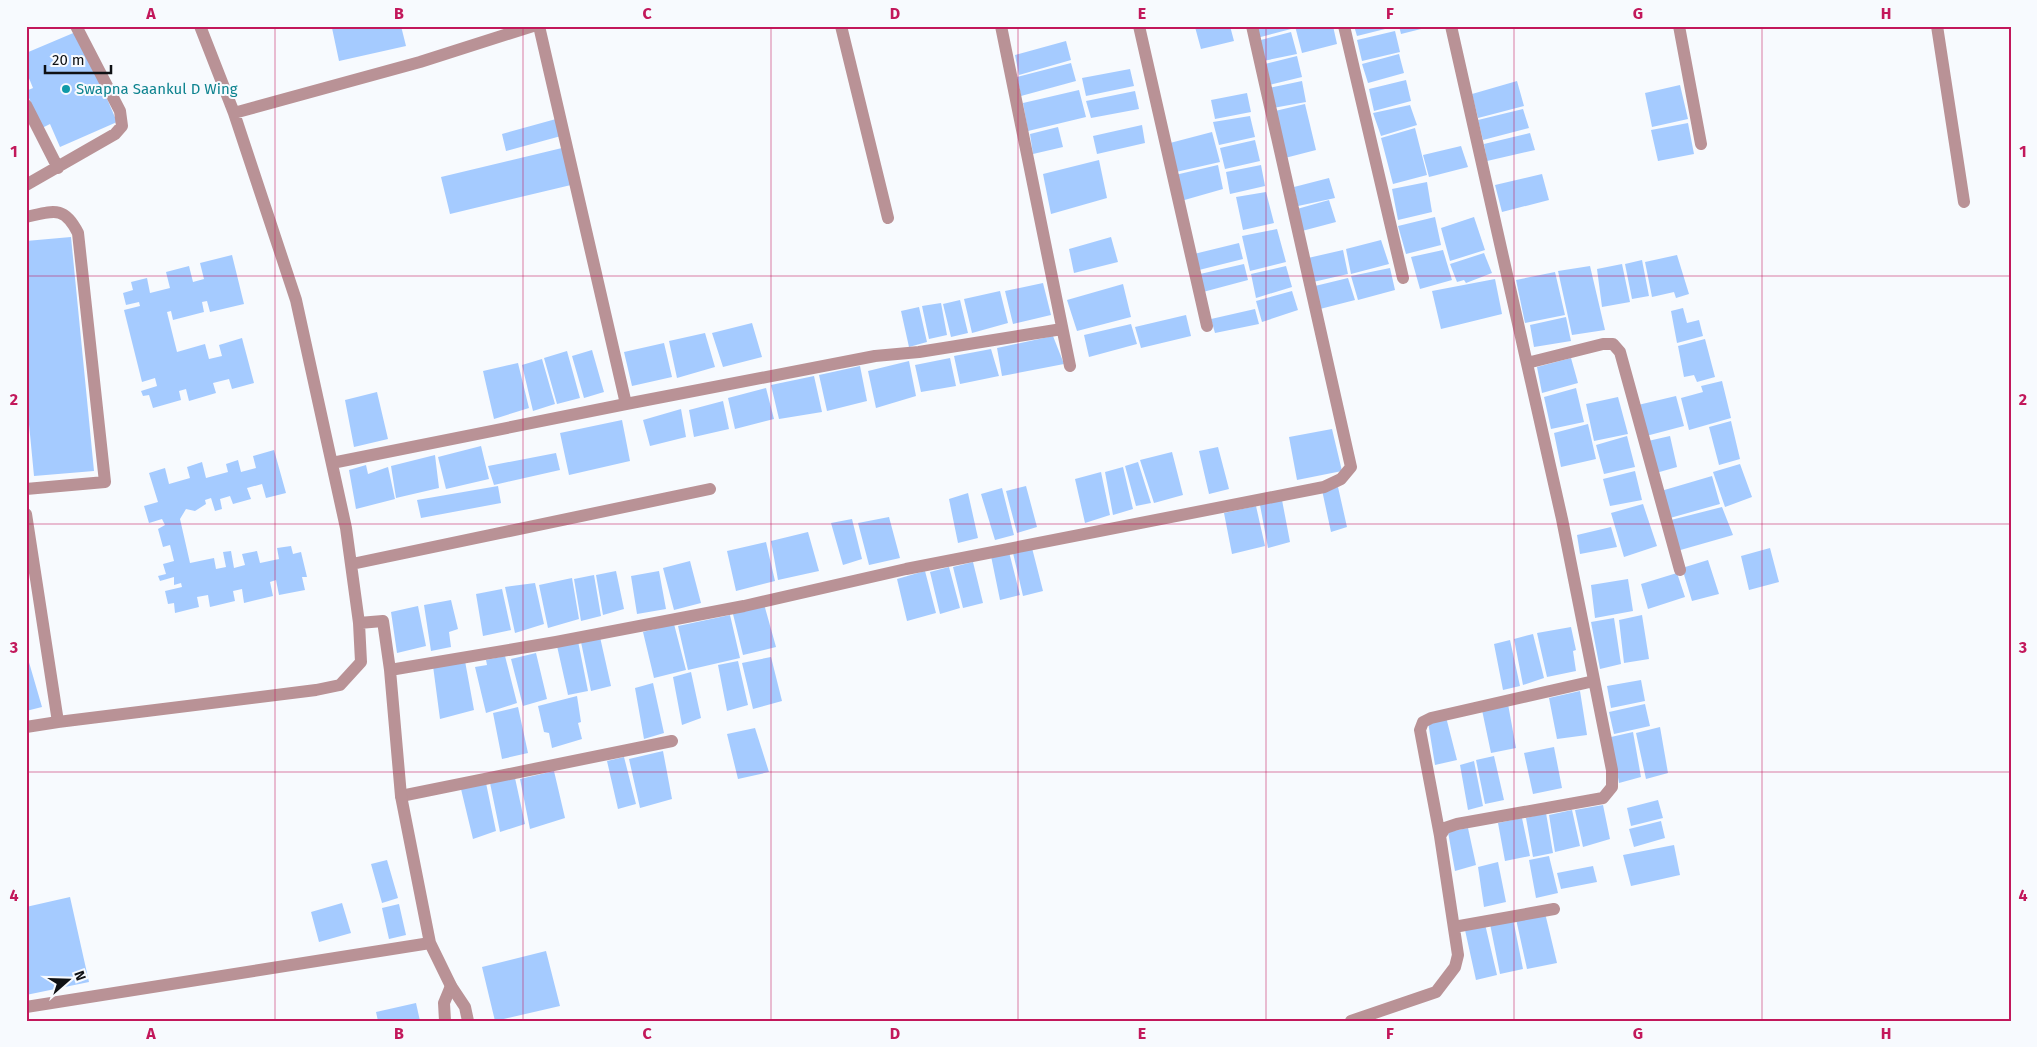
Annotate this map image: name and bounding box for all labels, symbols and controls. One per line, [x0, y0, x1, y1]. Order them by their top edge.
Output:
text: A [145, 4, 156, 23]
text: B [394, 4, 404, 23]
text: C [642, 4, 652, 23]
text: D [890, 4, 900, 23]
text: E [1138, 4, 1146, 23]
text: F [1386, 4, 1394, 23]
text: G [1633, 4, 1643, 23]
text: H [1881, 4, 1891, 23]
scale bar [45, 42, 111, 74]
text: 20 m [52, 51, 85, 69]
place label: Swapna Saankul D Wing [76, 80, 238, 98]
marker: Swapna Saankul D Wing [60, 83, 72, 95]
text: 1 [10, 142, 18, 161]
text: 1 [2019, 142, 2027, 161]
text: 2 [10, 390, 18, 409]
text: 2 [2019, 390, 2027, 409]
text: 3 [9, 638, 18, 657]
text: 3 [2018, 638, 2027, 657]
text: 4 [9, 886, 19, 905]
text: 4 [2018, 886, 2028, 905]
north arrow [42, 954, 92, 1004]
text: N [70, 968, 89, 983]
text: A [145, 1024, 156, 1043]
text: B [394, 1024, 404, 1043]
text: C [642, 1024, 652, 1043]
text: D [890, 1024, 900, 1043]
text: E [1138, 1024, 1146, 1043]
text: F [1386, 1024, 1394, 1043]
text: G [1633, 1024, 1643, 1043]
text: H [1881, 1024, 1891, 1043]

